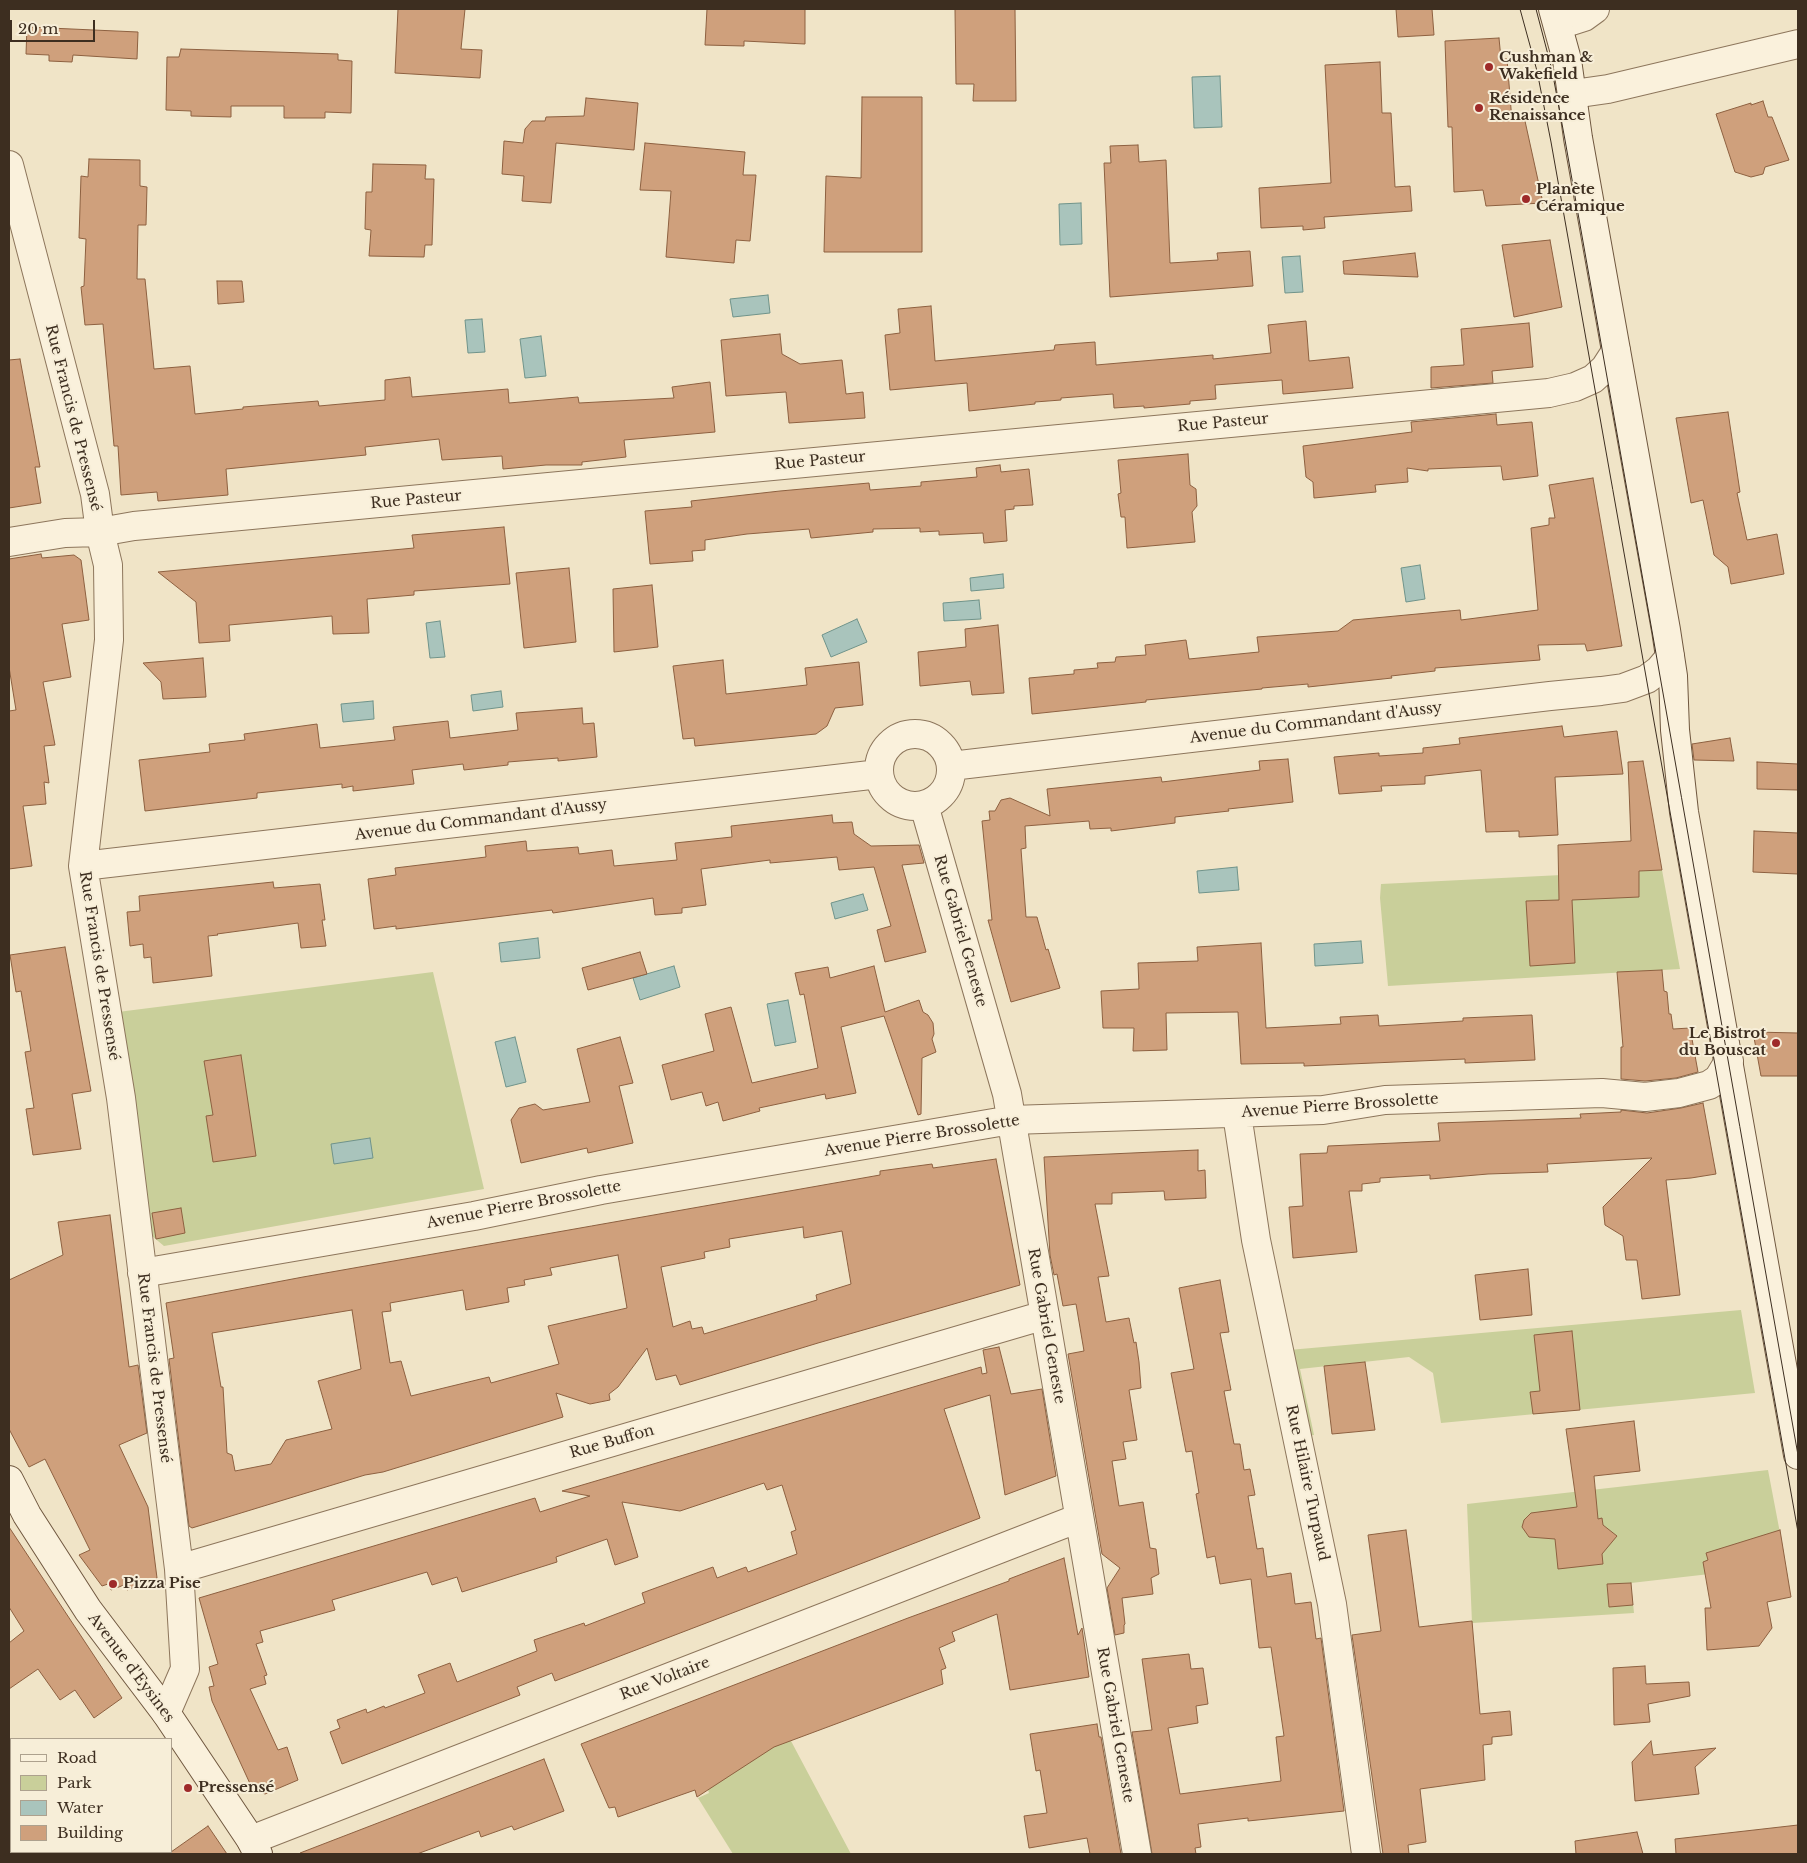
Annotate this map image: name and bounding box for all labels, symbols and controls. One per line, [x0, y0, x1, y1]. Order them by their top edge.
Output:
scale bar [12, 10, 98, 42]
text: 20 m [18, 19, 58, 38]
place label: Cushman & Wakefield [1499, 49, 1593, 84]
marker: Cushman & Wakefield [1483, 61, 1495, 73]
place label: Résidence Renaissance [1489, 90, 1586, 125]
marker: Résidence Renaissance [1473, 102, 1485, 114]
place label: Planète Céramique [1536, 181, 1625, 216]
marker: Planète Céramique [1520, 193, 1532, 205]
street label: Rue Francis de Pressensé [41, 323, 105, 513]
street label: Rue Pasteur [1177, 410, 1269, 436]
street label: Rue Pasteur [774, 448, 866, 474]
street label: Rue Pasteur [370, 487, 462, 513]
street label: Avenue du Commandant d'Aussy [1189, 699, 1443, 747]
street label: Avenue du Commandant d'Aussy [354, 796, 608, 844]
street label: Rue Gabriel Geneste [930, 853, 990, 1009]
street label: Rue Francis de Pressensé [75, 870, 123, 1062]
place label: Le Bistrot du Bouscat [1679, 1025, 1766, 1060]
marker: Le Bistrot du Bouscat [1770, 1037, 1782, 1049]
street label: Avenue Pierre Brossolette [1241, 1090, 1439, 1122]
street label: Avenue Pierre Brossolette [823, 1112, 1021, 1160]
street label: Avenue Pierre Brossolette [425, 1177, 623, 1233]
street label: Rue Gabriel Geneste [1023, 1247, 1069, 1405]
street label: Rue Francis de Pressensé [133, 1272, 175, 1464]
street label: Rue Hilaire Turpaud [1282, 1403, 1332, 1563]
street label: Rue Buffon [568, 1421, 656, 1463]
place label: Pizza Pise [123, 1575, 201, 1593]
marker: Pizza Pise [107, 1578, 119, 1590]
street label: Avenue d'Eysines [84, 1610, 178, 1726]
street label: Rue Gabriel Geneste [1092, 1646, 1138, 1804]
street label: Rue Voltaire [618, 1654, 712, 1704]
legend [10, 1738, 172, 1853]
text: Road [57, 1748, 97, 1767]
text: Park [57, 1773, 92, 1792]
place label: Pressensé [198, 1779, 274, 1797]
marker: Pressensé [182, 1782, 194, 1794]
text: Water [57, 1798, 103, 1817]
text: Building [57, 1823, 123, 1842]

